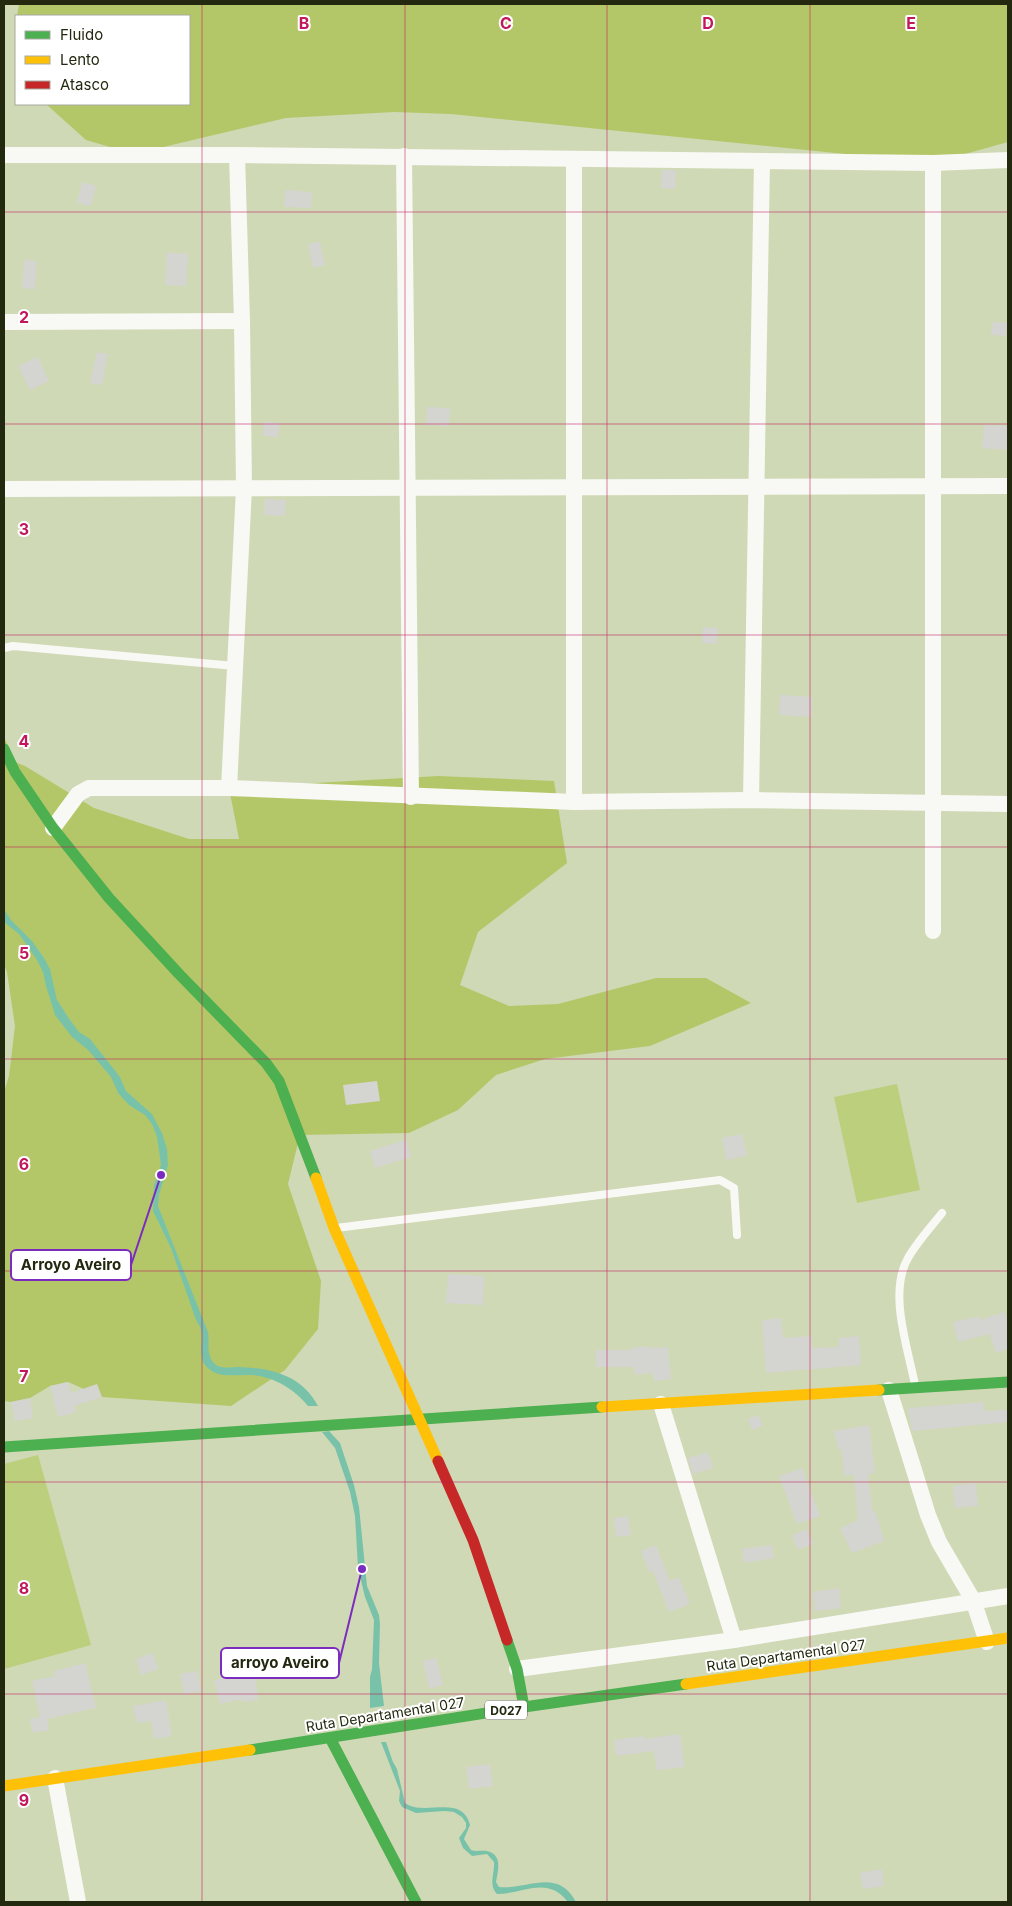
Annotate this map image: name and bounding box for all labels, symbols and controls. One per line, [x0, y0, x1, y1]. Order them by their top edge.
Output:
text: B [299, 13, 309, 33]
text: C [500, 13, 512, 33]
text: D [702, 13, 714, 33]
text: E [906, 13, 916, 33]
legend [15, 15, 190, 105]
text: Fluido [60, 25, 103, 44]
text: Lento [60, 50, 100, 69]
text: Atasco [60, 75, 109, 94]
text: 2 [19, 307, 29, 327]
text: 3 [19, 519, 29, 539]
text: 4 [19, 731, 30, 751]
text: 5 [19, 943, 29, 963]
text: 6 [19, 1154, 29, 1174]
callout: Arroyo Aveiro [11, 1250, 131, 1280]
text: Arroyo Aveiro [21, 1255, 121, 1274]
text: 7 [19, 1366, 29, 1386]
text: 8 [19, 1578, 29, 1598]
street label: Ruta Departamental 027 [705, 1635, 867, 1675]
callout: arroyo Aveiro [221, 1648, 339, 1678]
text: arroyo Aveiro [231, 1653, 329, 1672]
street label: Ruta Departamental 027 [304, 1693, 466, 1735]
road number: D027 [485, 1700, 527, 1720]
text: 9 [19, 1790, 29, 1810]

